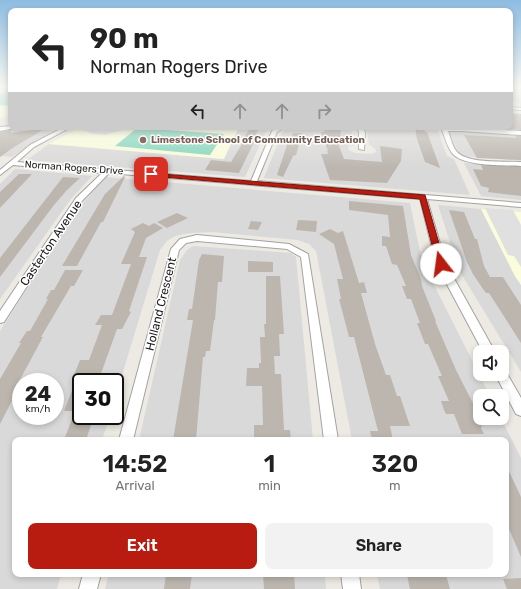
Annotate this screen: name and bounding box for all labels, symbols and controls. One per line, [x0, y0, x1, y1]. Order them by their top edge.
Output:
text: 90 m [90, 22, 159, 55]
icon: left [24, 24, 76, 76]
text: Norman Rogers Drive [90, 56, 268, 78]
icon: left [187, 100, 209, 122]
icon: ahead [229, 100, 251, 122]
icon: ahead [271, 100, 293, 122]
icon: right [313, 100, 335, 122]
place label: Limestone School of Community Education [151, 134, 365, 146]
marker: Limestone School of Community Education [138, 135, 148, 145]
pin [134, 157, 168, 191]
street label: Norman Rogers Drive [24, 159, 124, 177]
icon: arrive [140, 163, 162, 185]
street label: Casterton Avenue [17, 197, 85, 288]
position arrow [420, 243, 462, 285]
street label: Holland Crescent [143, 256, 179, 352]
map controls [473, 345, 509, 425]
button: sound [473, 345, 509, 381]
speed limit sign: 30 [72, 373, 124, 425]
text: 24 [25, 382, 51, 406]
button: search [473, 389, 509, 425]
text: km/h [26, 403, 50, 415]
text: 14:52 [103, 450, 167, 478]
text: 1 [264, 450, 275, 478]
text: 320 [372, 450, 418, 478]
text: Arrival [116, 478, 155, 493]
text: min [258, 478, 281, 493]
text: m [389, 478, 401, 493]
button: Exit [28, 523, 257, 569]
button: Share [265, 523, 493, 569]

